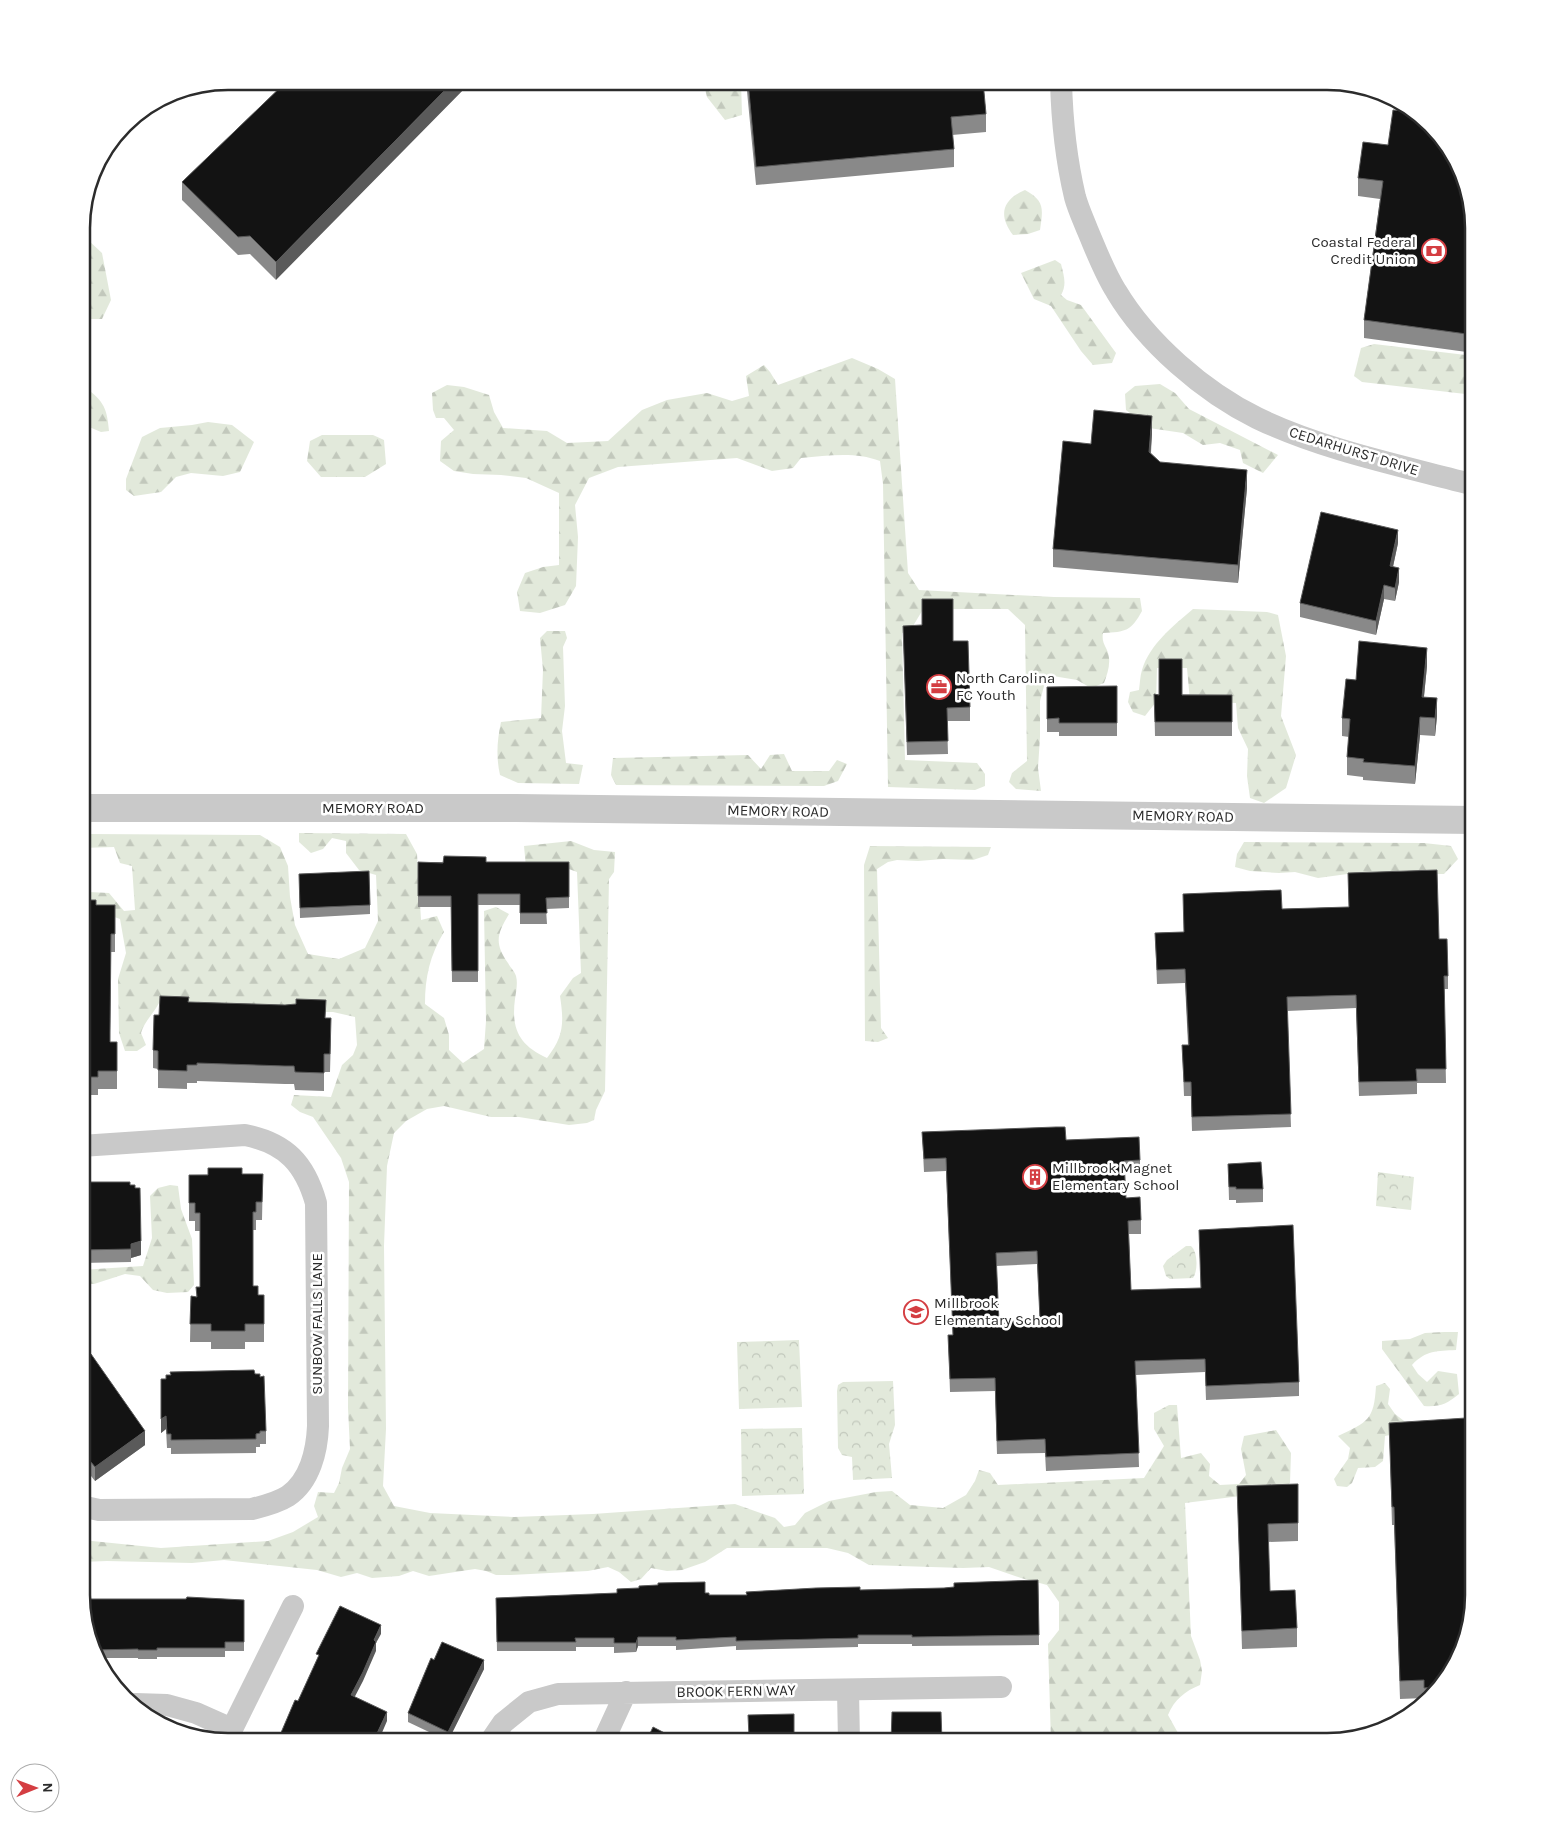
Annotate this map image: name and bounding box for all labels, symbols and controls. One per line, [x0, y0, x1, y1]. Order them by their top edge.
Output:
place label: Coastal Federal Credit Union [1311, 233, 1416, 268]
bank icon: Coastal Federal Credit Union [1421, 238, 1447, 264]
street label: CEDARHURST DRIVE [1287, 423, 1421, 479]
place label: North Carolina FC Youth [956, 669, 1055, 704]
office icon: North Carolina FC Youth [926, 674, 952, 700]
street label: MEMORY ROAD [322, 799, 424, 817]
street label: MEMORY ROAD [727, 801, 829, 821]
street label: MEMORY ROAD [1132, 806, 1234, 826]
place label: Millbrook Magnet Elementary School [1052, 1159, 1179, 1194]
building icon: Millbrook Magnet Elementary School [1022, 1164, 1048, 1190]
street label: SUNBOW FALLS LANE [308, 1253, 326, 1395]
place label: Millbrook Elementary School [934, 1294, 1061, 1329]
school or university icon: Millbrook Elementary School [903, 1299, 929, 1325]
street label: BROOK FERN WAY [676, 1681, 797, 1701]
north arrow [10, 1763, 60, 1813]
text: N [39, 1783, 56, 1793]

